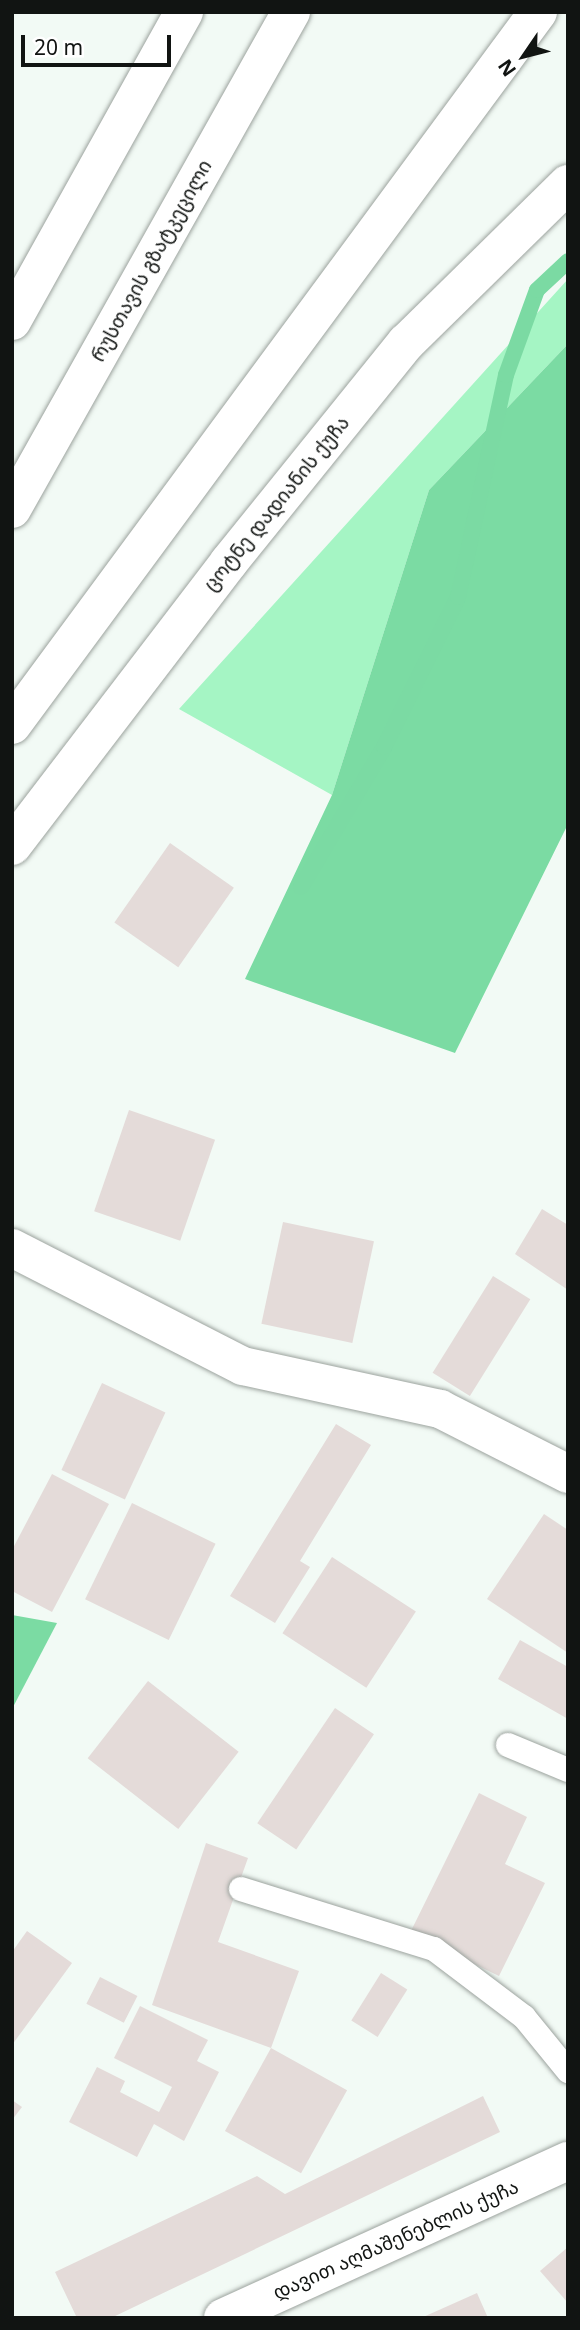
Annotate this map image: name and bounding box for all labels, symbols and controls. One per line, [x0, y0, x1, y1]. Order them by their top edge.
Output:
scale bar [24, 21, 175, 65]
north arrow [489, 21, 559, 91]
text: 20 m [34, 33, 83, 61]
text: N [492, 54, 522, 82]
street label: რუსთავის გზატკეცილი [87, 156, 217, 366]
street label: ცოტნე დადიანის ქუჩა [200, 412, 354, 596]
street label: დავით აღმაშენებლის ქუჩა [270, 2175, 522, 2305]

